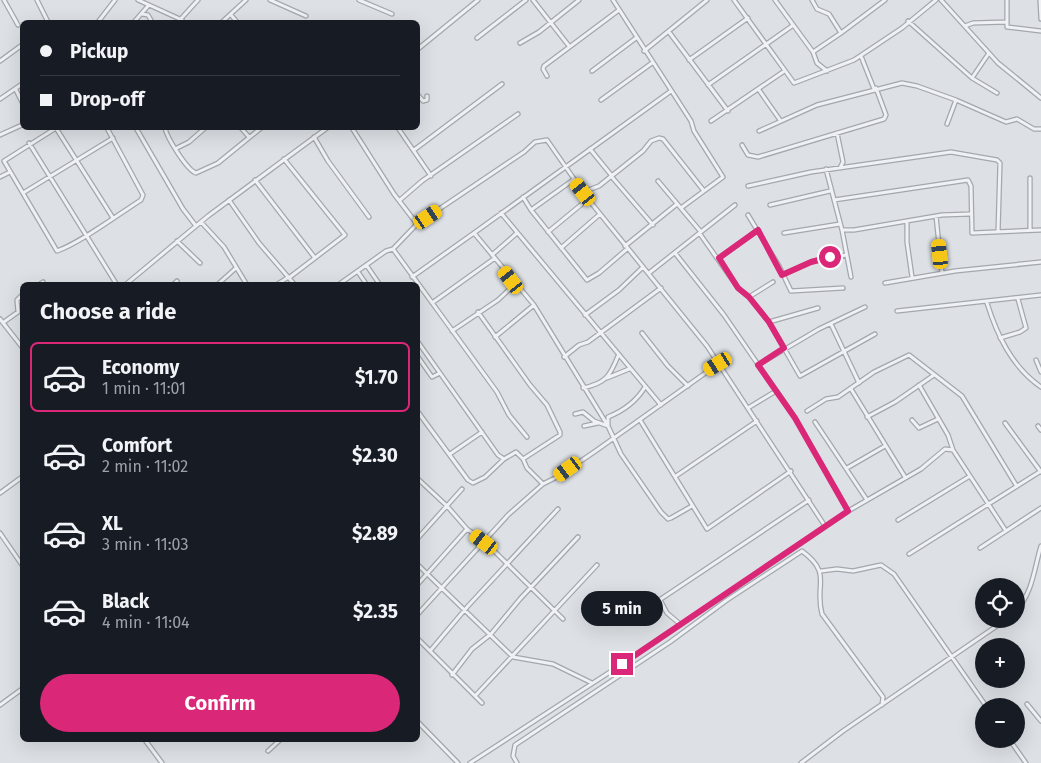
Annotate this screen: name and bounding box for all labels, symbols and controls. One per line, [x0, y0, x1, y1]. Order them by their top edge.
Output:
text: Pickup [70, 40, 128, 63]
text: Drop-off [70, 88, 144, 111]
car [567, 176, 598, 208]
car [411, 202, 444, 232]
car [930, 238, 949, 270]
route start [819, 246, 841, 268]
car [495, 264, 526, 296]
text: Choose a ride [40, 298, 176, 325]
car [701, 350, 734, 378]
icon: car [42, 355, 87, 400]
text: Economy [102, 356, 179, 379]
text: $1.70 [355, 366, 398, 389]
text: 1 min · 11:01 [102, 379, 186, 398]
icon: car [42, 433, 87, 478]
text: Comfort [102, 434, 172, 457]
text: $2.30 [352, 444, 398, 467]
car [551, 454, 584, 484]
text: 2 min · 11:02 [102, 457, 188, 476]
icon: car [42, 511, 87, 556]
text: XL [102, 512, 123, 535]
text: $2.89 [352, 522, 398, 545]
car [467, 527, 500, 557]
text: 3 min · 11:03 [102, 535, 188, 554]
map controls [975, 578, 1025, 748]
button: locate [975, 578, 1025, 628]
icon: car [42, 589, 87, 634]
text: Black [102, 590, 149, 613]
callout: 5 min [581, 592, 663, 626]
text: 5 min [602, 599, 642, 618]
text: $2.35 [353, 600, 398, 623]
text: 4 min · 11:04 [102, 613, 190, 632]
button: + [975, 638, 1025, 688]
route end [611, 653, 633, 675]
button: Confirm [40, 674, 400, 732]
button: − [975, 698, 1025, 748]

